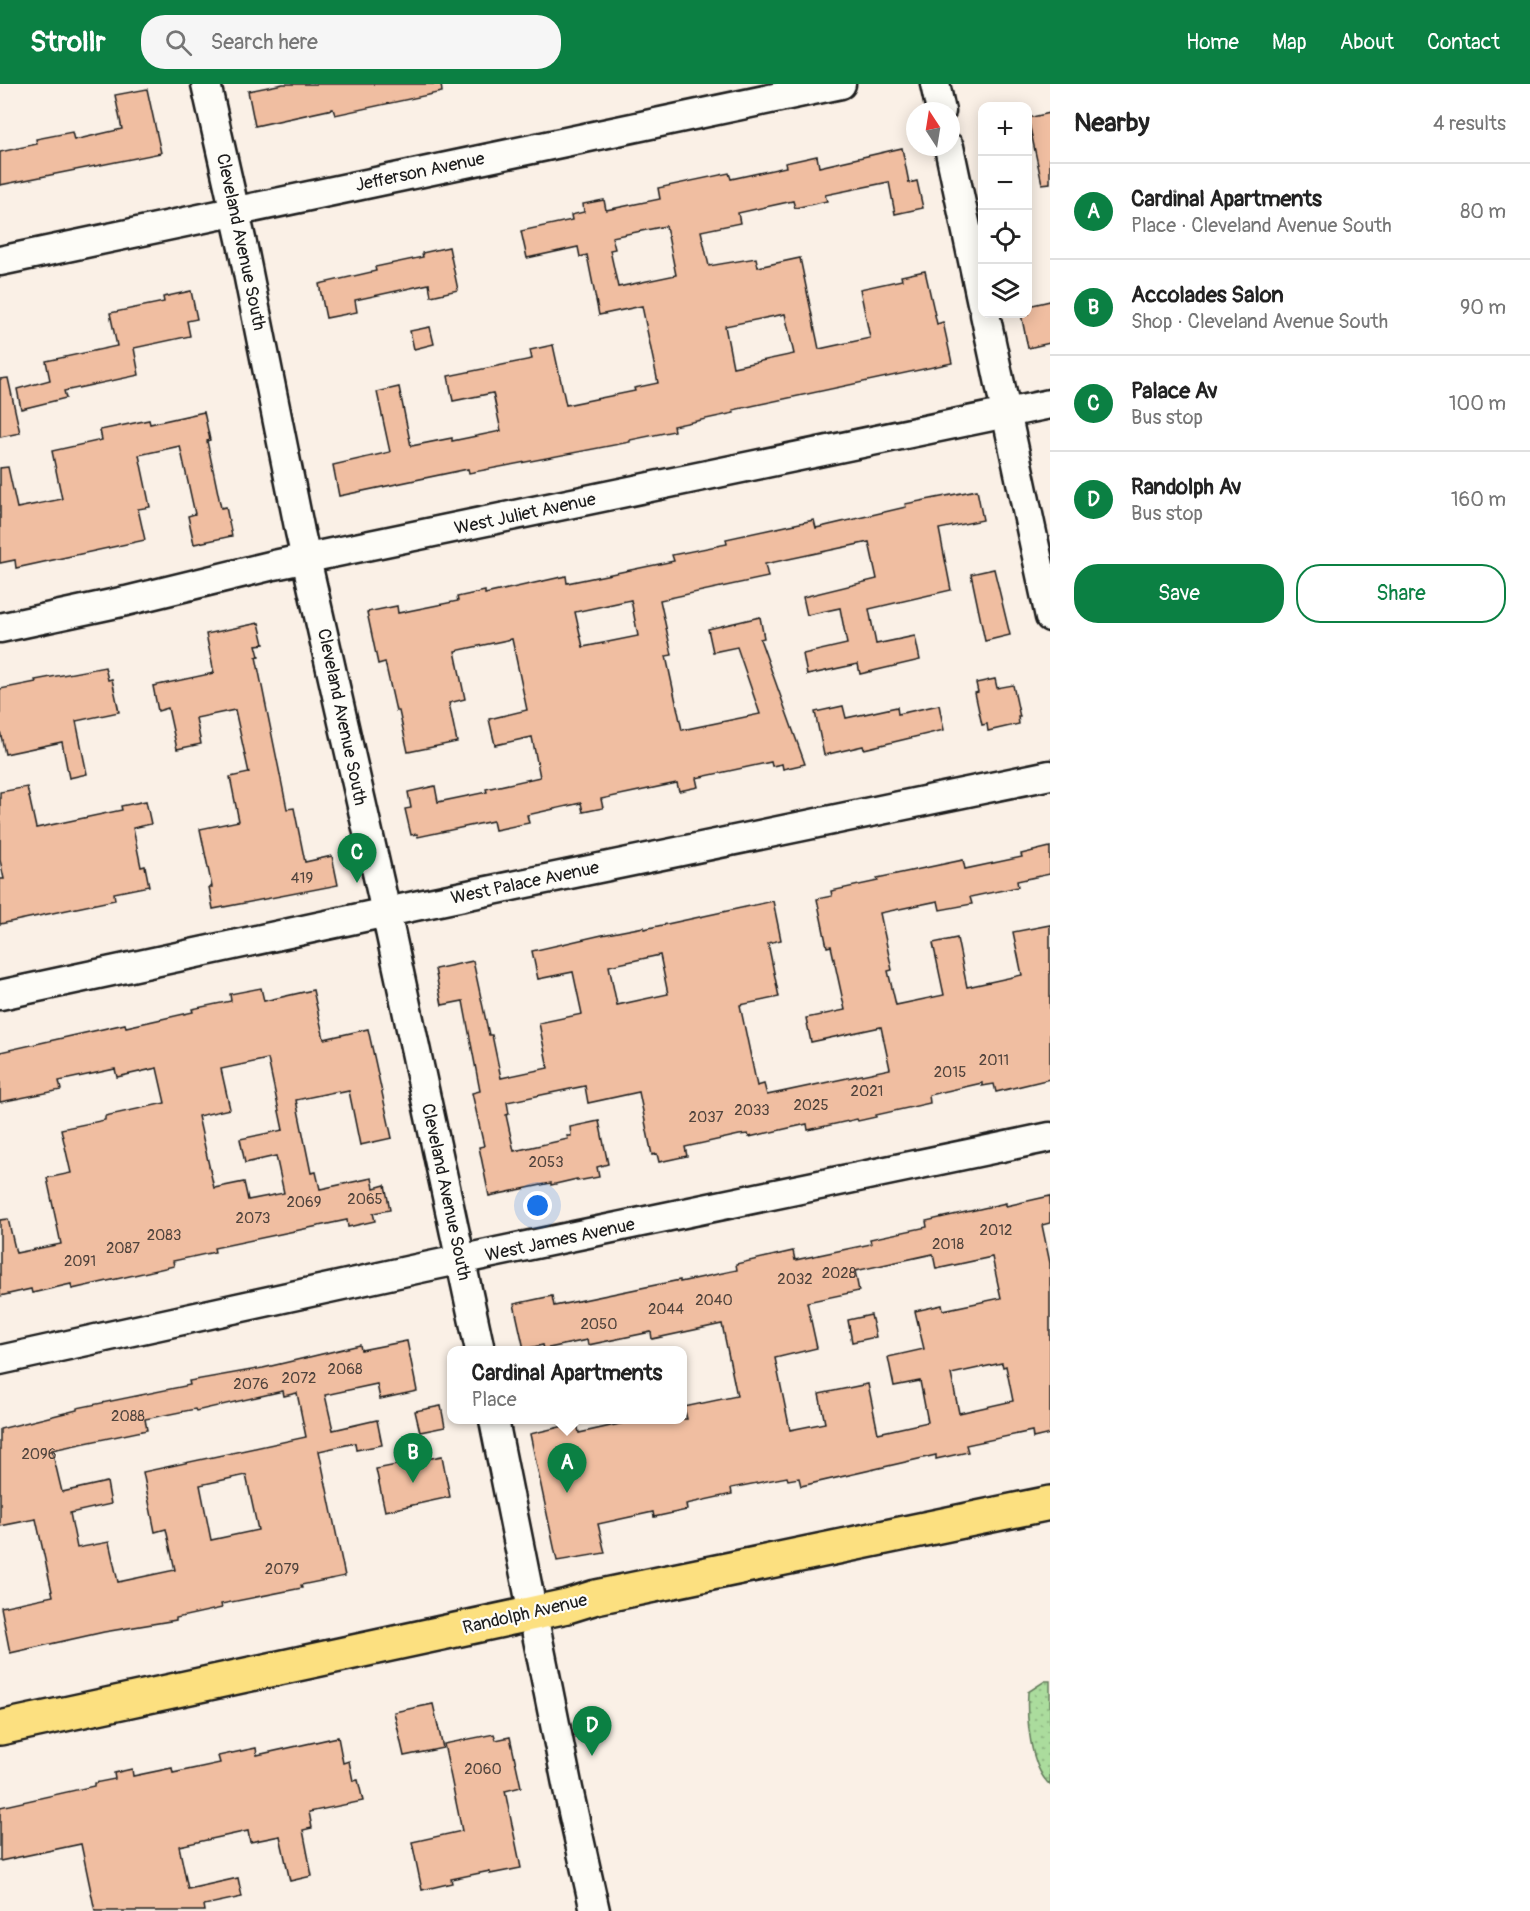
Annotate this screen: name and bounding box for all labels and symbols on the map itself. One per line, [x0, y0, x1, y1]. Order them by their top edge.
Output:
north arrow [906, 102, 960, 156]
street label: Jefferson Avenue [353, 147, 487, 197]
street label: Cleveland Avenue South [211, 151, 271, 333]
street label: West Juliet Avenue [452, 488, 598, 540]
street label: Cleveland Avenue South [312, 626, 372, 808]
pin: C [338, 834, 376, 883]
street label: West Palace Avenue [449, 856, 601, 910]
house number: 419 [291, 869, 313, 888]
house number: 2011 [979, 1051, 1009, 1070]
house number: 2015 [934, 1063, 966, 1082]
house number: 2021 [851, 1082, 883, 1101]
house number: 2025 [793, 1096, 829, 1115]
street label: Cleveland Avenue South [416, 1101, 476, 1283]
house number: 2033 [734, 1101, 770, 1120]
house number: 2037 [689, 1108, 724, 1127]
house number: 2053 [528, 1153, 564, 1172]
house number: 2065 [347, 1190, 383, 1209]
your location [523, 1191, 552, 1220]
house number: 2069 [286, 1193, 322, 1212]
house number: 2073 [236, 1209, 270, 1228]
street label: West James Avenue [483, 1213, 637, 1267]
house number: 2012 [980, 1221, 1012, 1240]
house number: 2083 [147, 1226, 181, 1245]
house number: 2018 [932, 1235, 964, 1254]
house number: 2087 [106, 1239, 140, 1258]
house number: 2091 [64, 1252, 96, 1271]
house number: 2028 [822, 1264, 857, 1283]
house number: 2032 [777, 1270, 813, 1289]
house number: 2040 [695, 1291, 733, 1310]
house number: 2044 [648, 1300, 684, 1319]
house number: 2050 [580, 1315, 618, 1334]
house number: 2068 [328, 1360, 363, 1379]
house number: 2072 [282, 1369, 316, 1388]
house number: 2076 [233, 1375, 269, 1394]
house number: 2088 [111, 1407, 145, 1426]
pin: B [394, 1434, 432, 1483]
pin: A [548, 1444, 586, 1493]
house number: 2096 [21, 1445, 57, 1464]
house number: 2079 [265, 1560, 299, 1579]
street label: Randolph Avenue [461, 1588, 590, 1639]
pin: D [572, 1706, 612, 1756]
house number: 2060 [464, 1760, 502, 1779]

